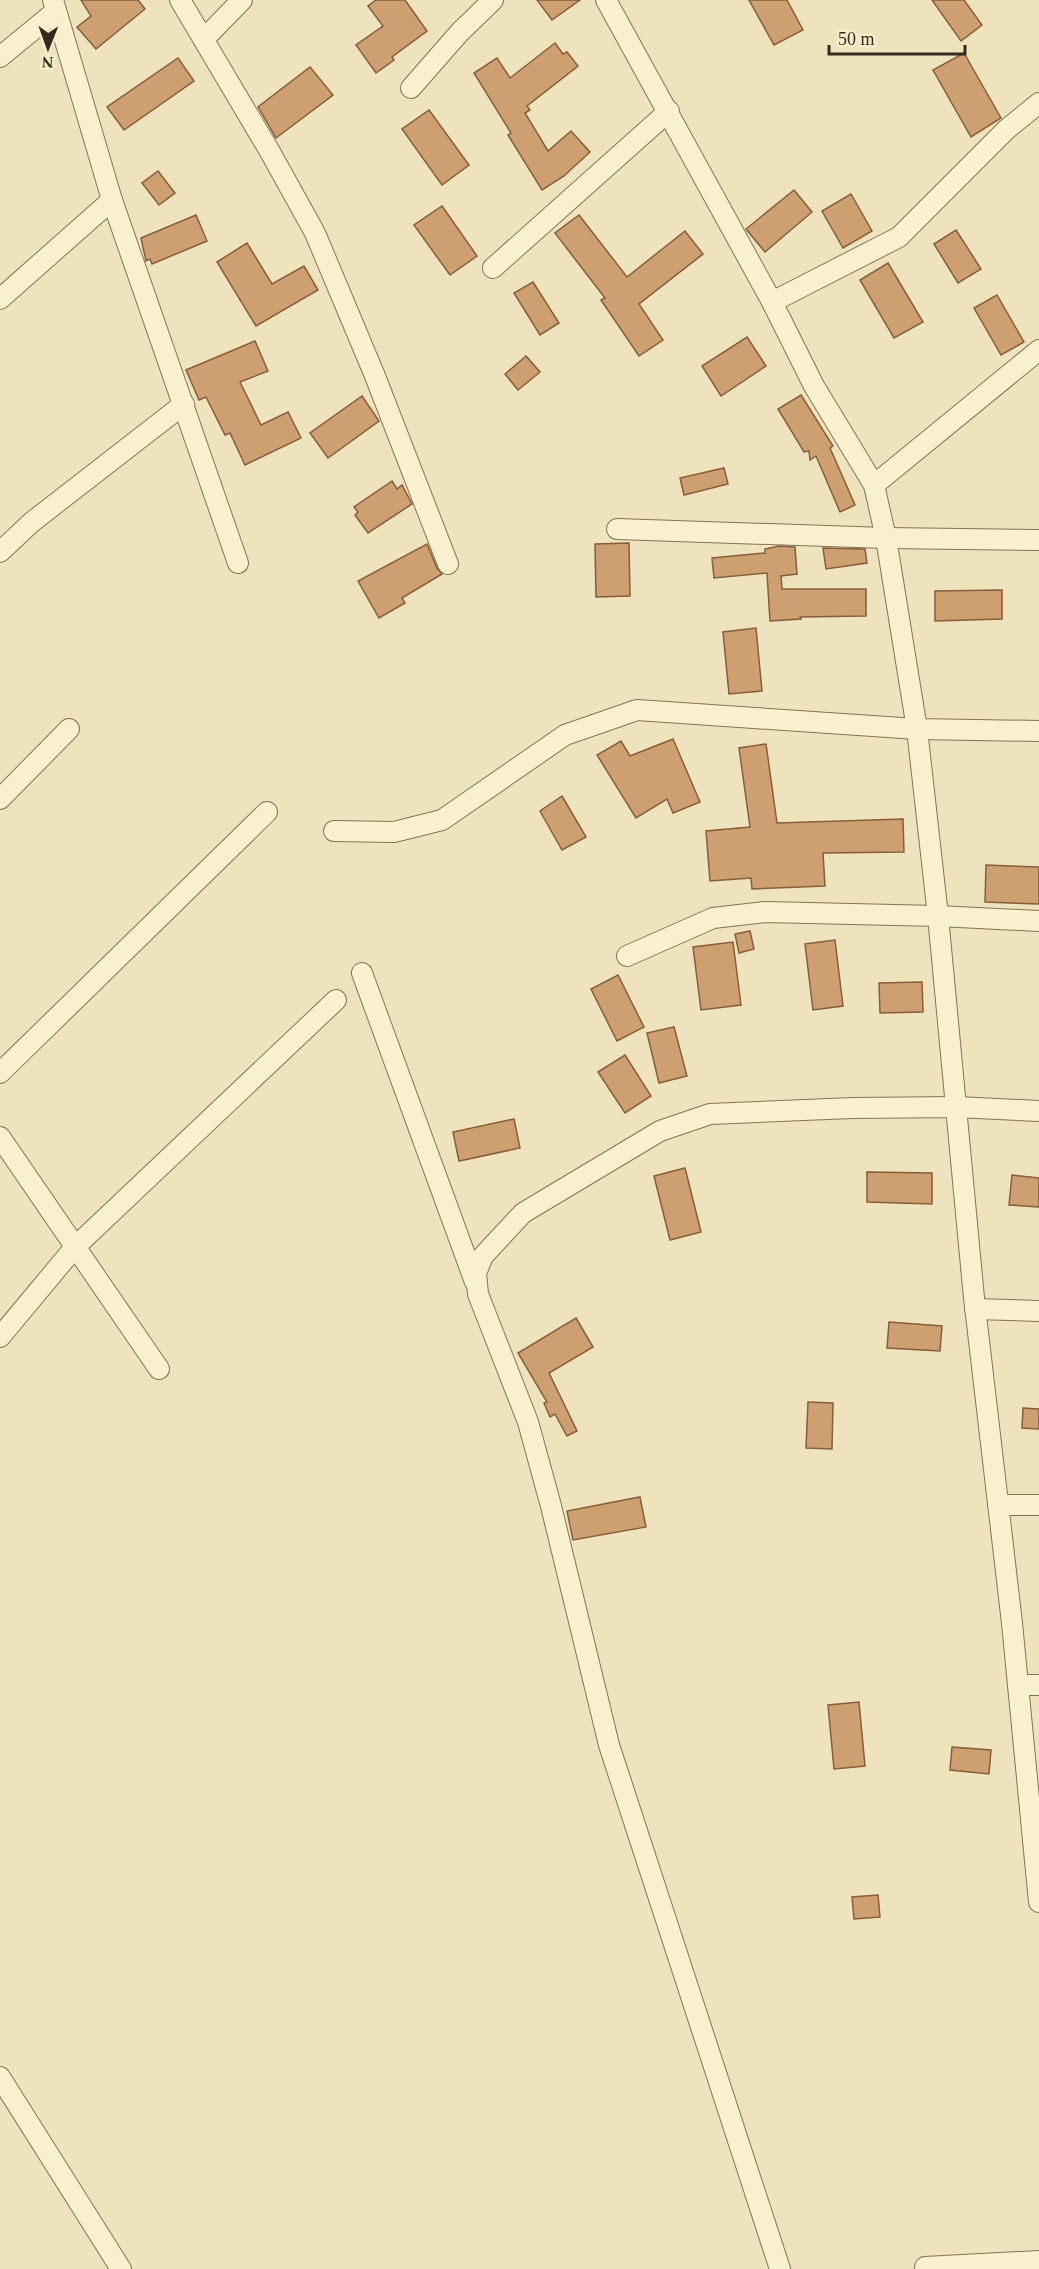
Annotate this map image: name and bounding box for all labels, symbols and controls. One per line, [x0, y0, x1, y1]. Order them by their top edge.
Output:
north arrow [18, 18, 78, 78]
scale bar [829, 18, 966, 56]
text: 50 m [838, 29, 875, 49]
text: N [41, 54, 54, 71]

